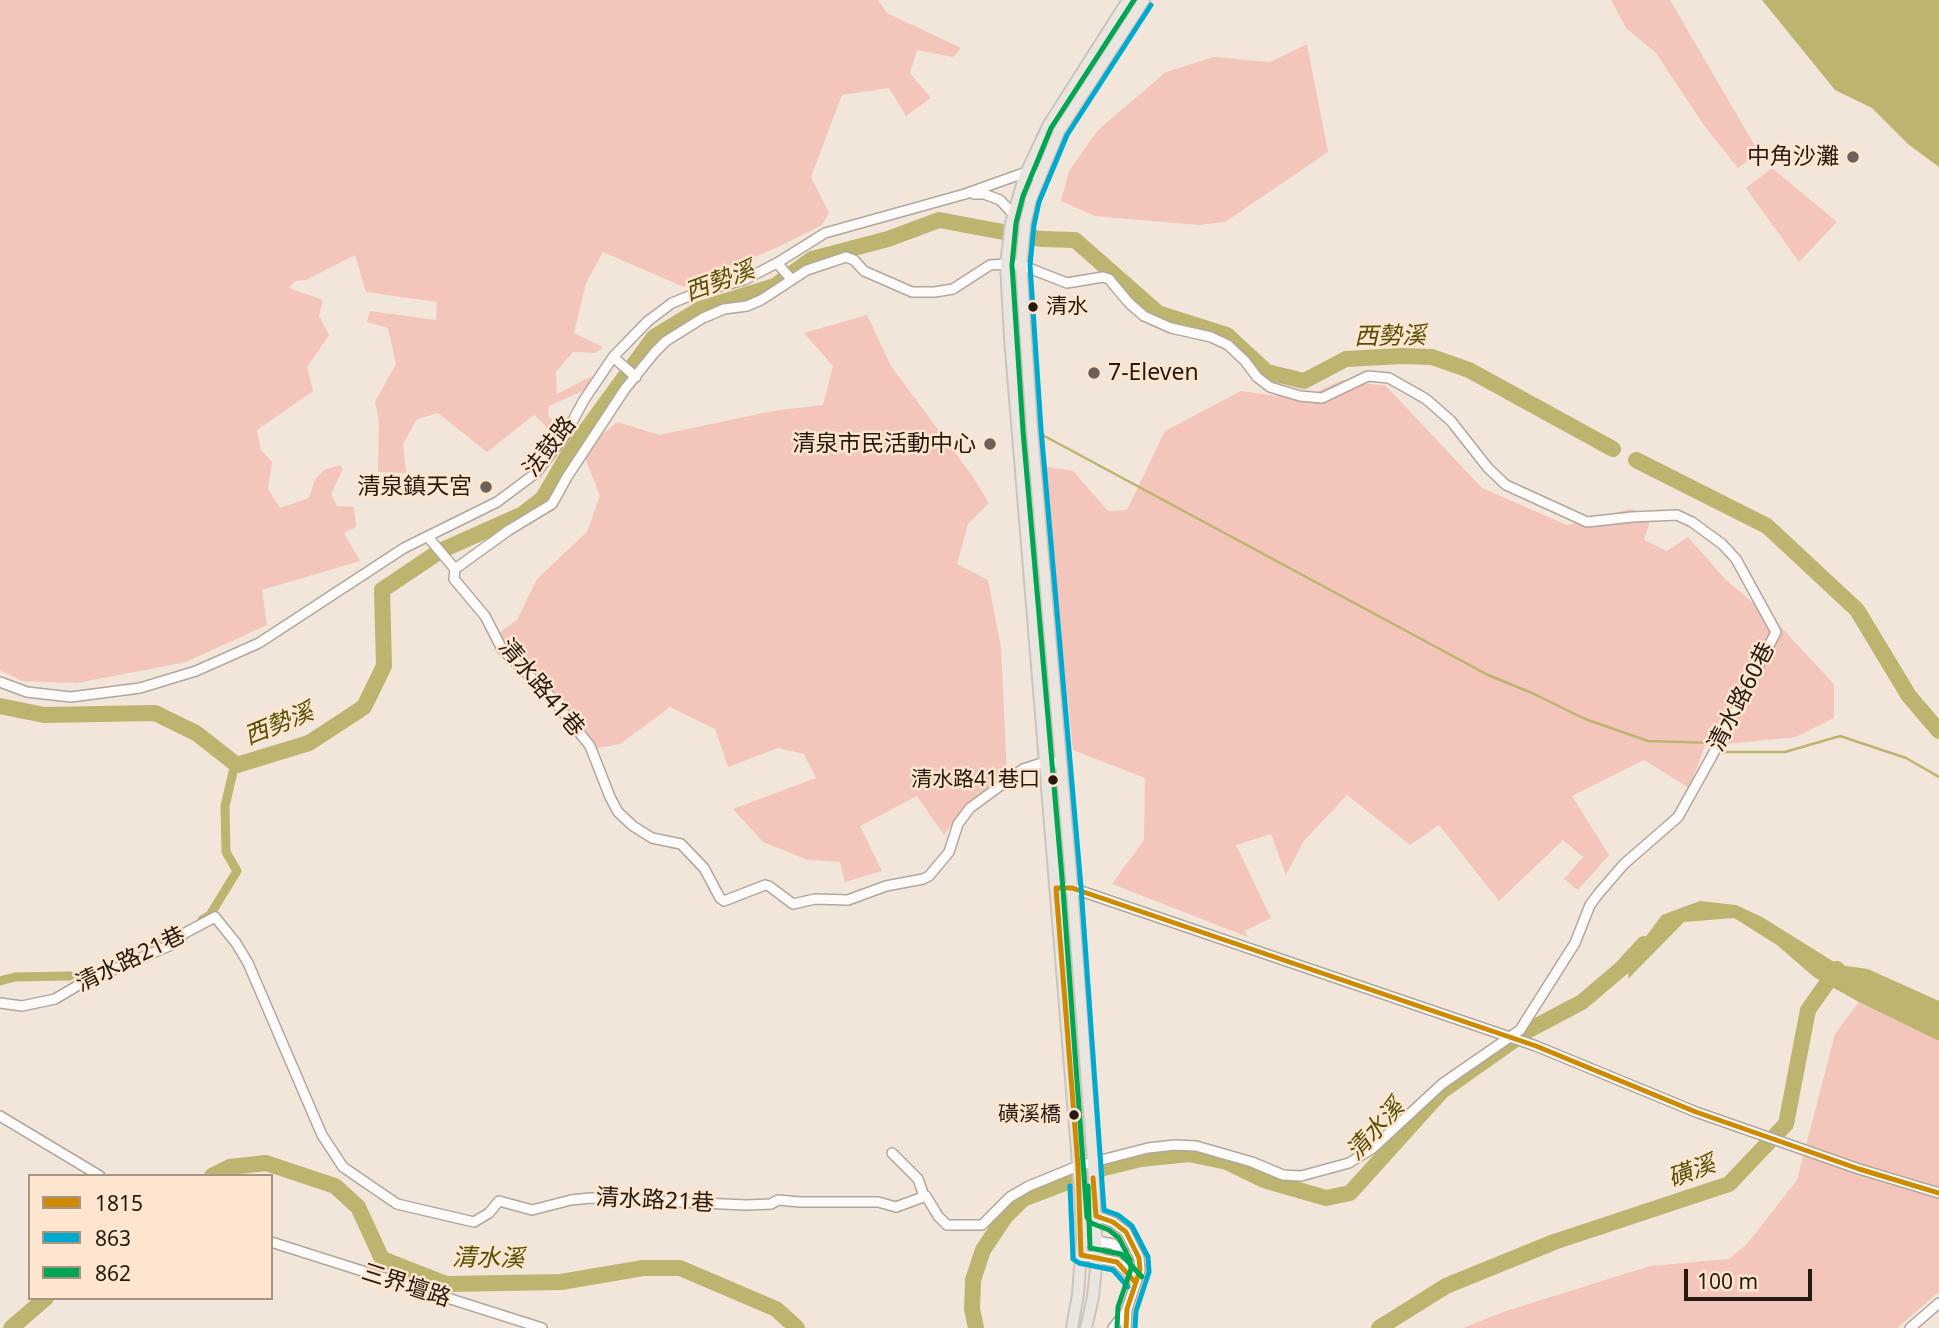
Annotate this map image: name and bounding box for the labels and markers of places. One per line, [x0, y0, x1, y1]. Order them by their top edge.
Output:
place label: 中角沙灘 [1747, 143, 1839, 171]
marker: 中角沙灘 [1845, 149, 1861, 165]
place label: 清水 [1046, 294, 1088, 320]
marker: 清水 [1026, 300, 1040, 314]
place label: 7-Eleven [1108, 359, 1199, 387]
marker: 7-Eleven [1086, 365, 1102, 381]
place label: 清泉市民活動中心 [792, 430, 976, 458]
marker: 清泉市民活動中心 [982, 436, 998, 452]
place label: 清泉鎮天宮 [357, 473, 472, 501]
marker: 清泉鎮天宮 [478, 479, 494, 495]
place label: 清水路41巷口 [911, 767, 1040, 793]
marker: 清水路41巷口 [1046, 773, 1060, 787]
place label: 磺溪橋 [998, 1102, 1061, 1128]
marker: 磺溪橋 [1067, 1108, 1081, 1122]

